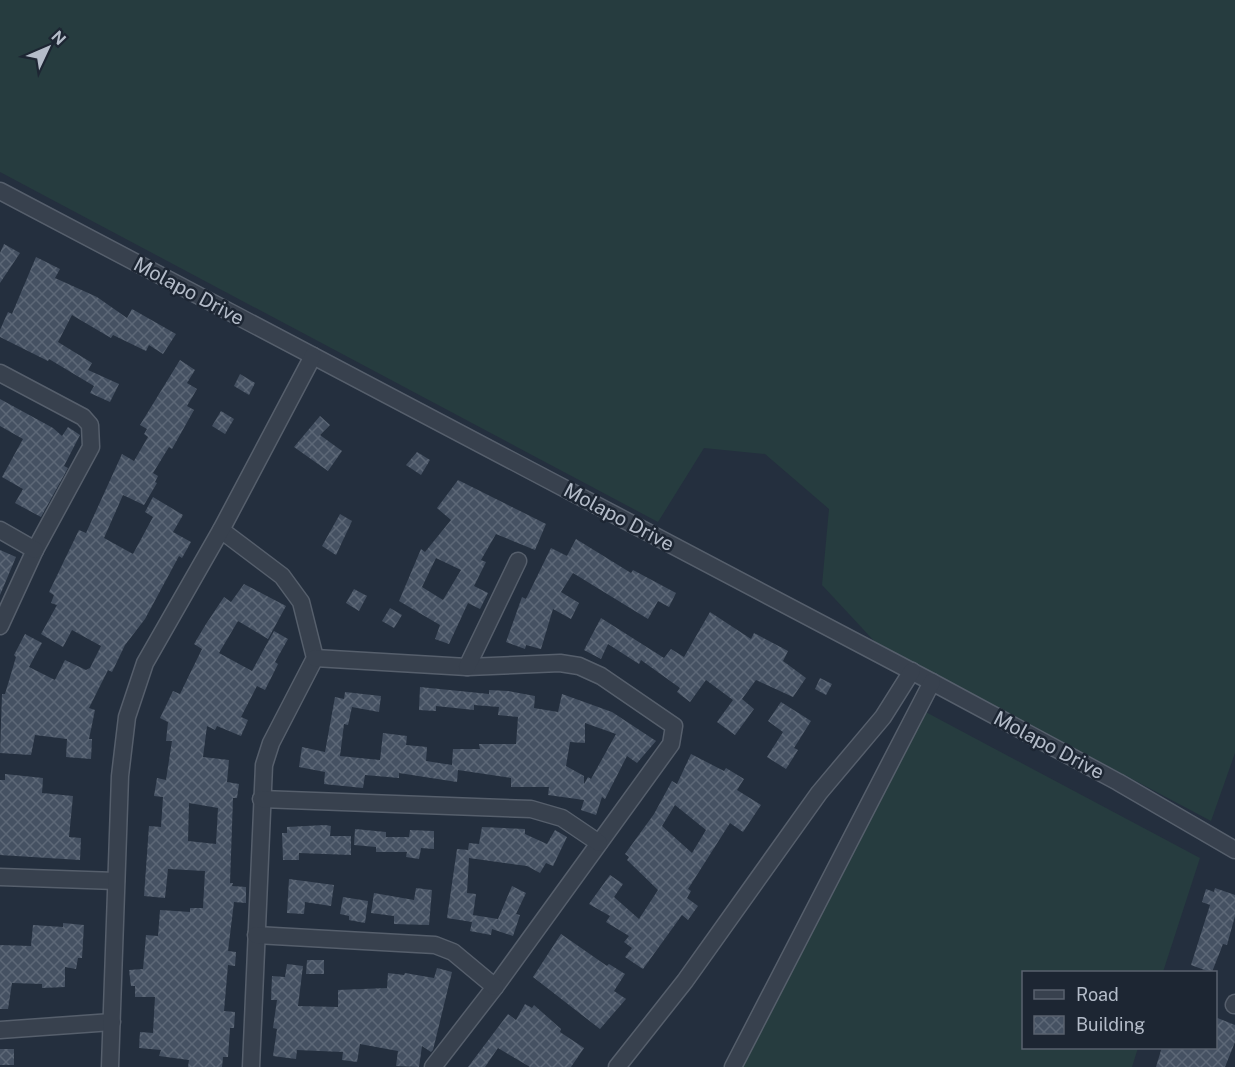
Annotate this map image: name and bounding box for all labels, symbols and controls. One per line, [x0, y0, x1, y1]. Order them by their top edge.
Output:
north arrow [18, 18, 78, 78]
text: N [47, 27, 70, 49]
street label: Molapo Drive [130, 252, 248, 330]
street label: Molapo Drive [560, 478, 678, 556]
street label: Molapo Drive [990, 706, 1108, 784]
legend [1022, 971, 1217, 1049]
text: Road [1076, 984, 1119, 1005]
text: Building [1076, 1014, 1145, 1035]

